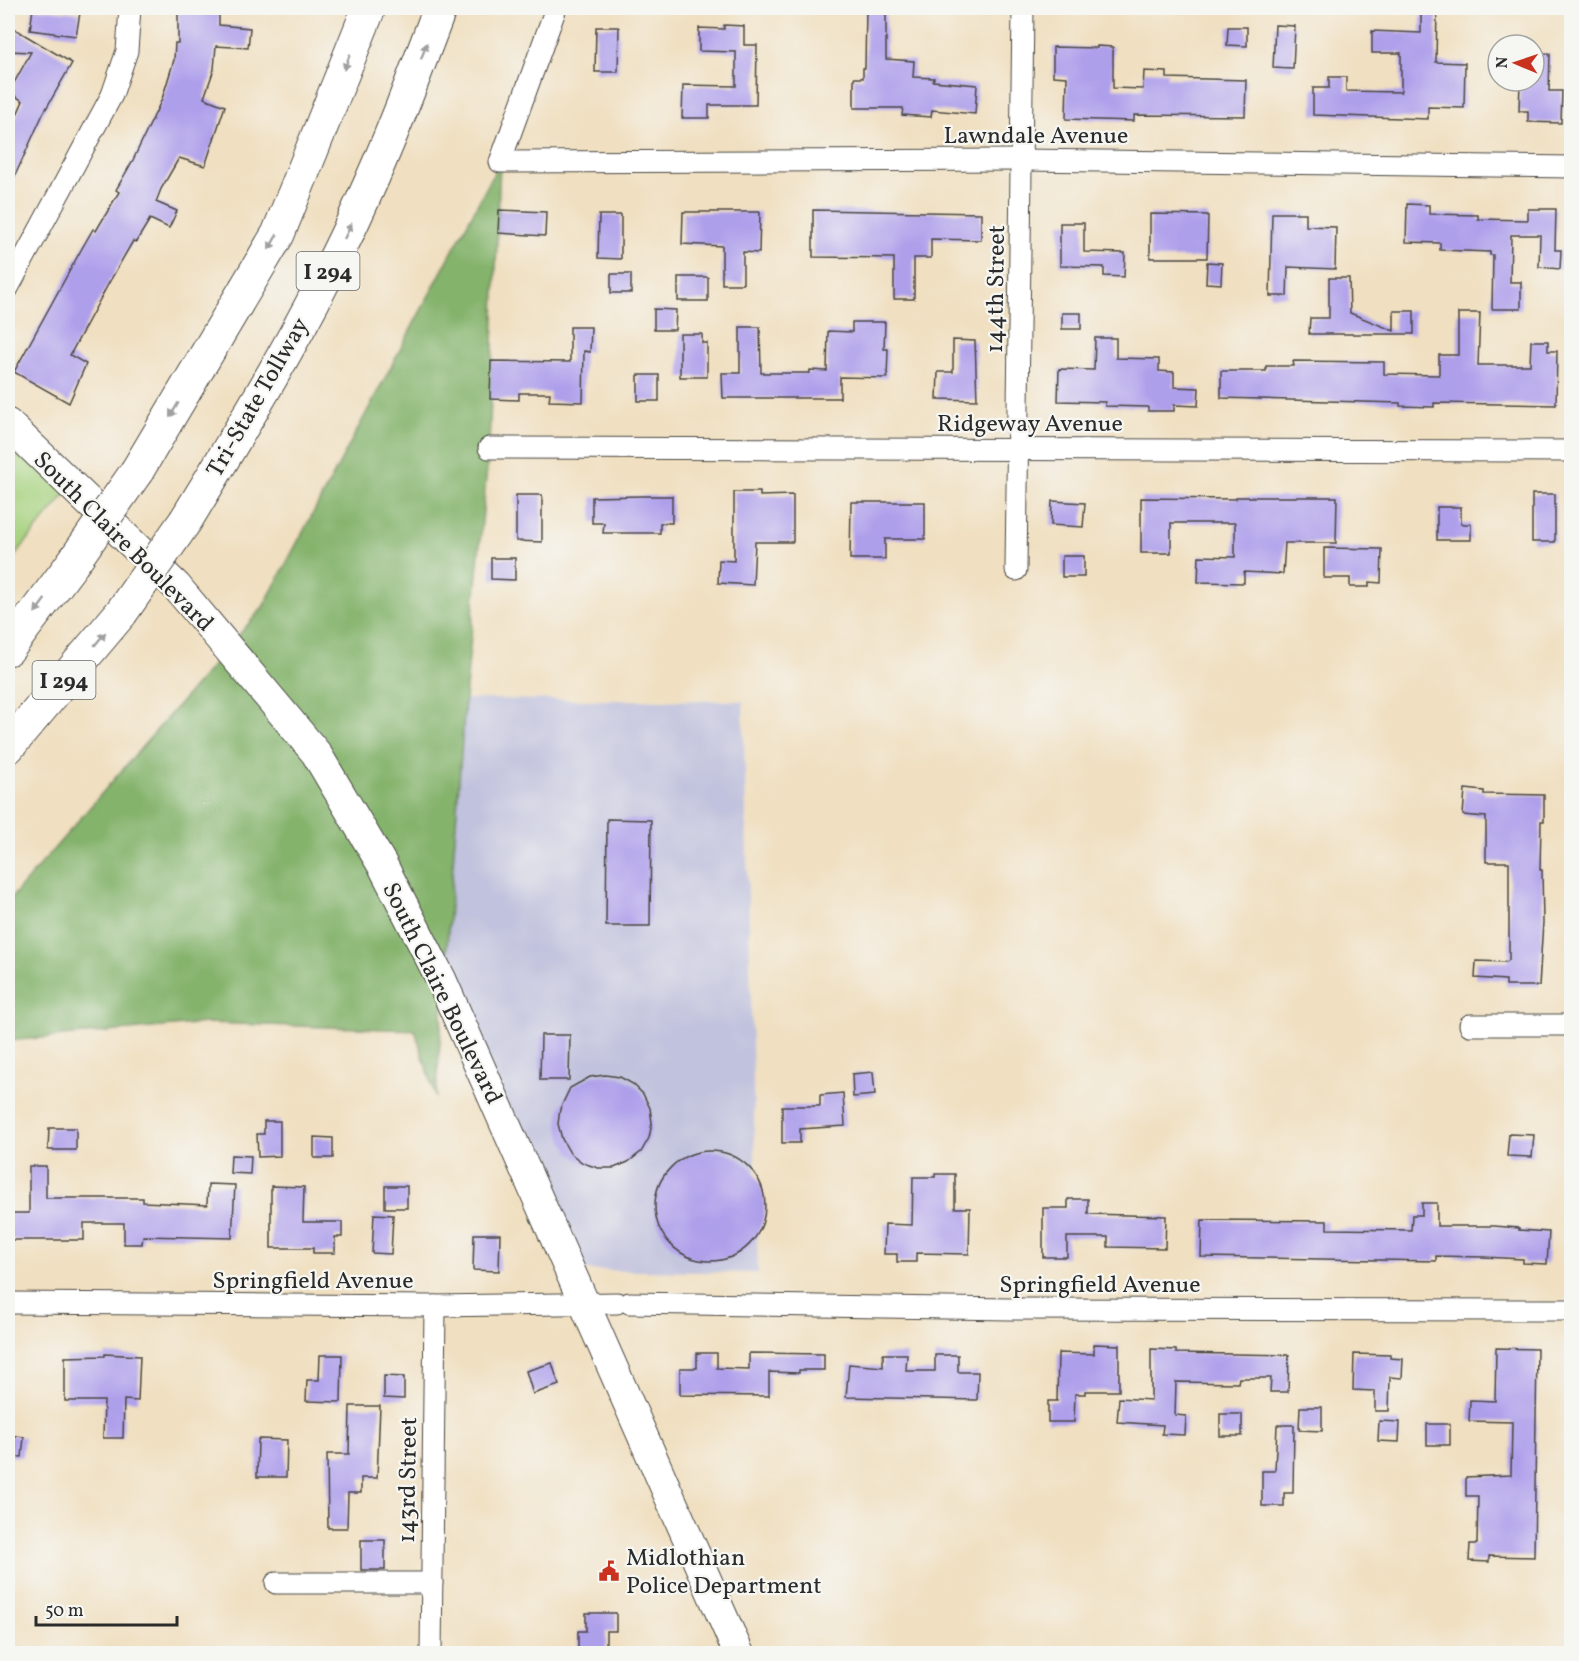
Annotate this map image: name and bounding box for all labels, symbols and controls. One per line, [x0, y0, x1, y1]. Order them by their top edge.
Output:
north arrow [1486, 33, 1546, 93]
one-way arrow [419, 42, 429, 60]
one-way arrow [342, 53, 352, 71]
text: N [1492, 56, 1514, 69]
street label: Lawndale Avenue [944, 120, 1128, 154]
one-way arrow [343, 222, 353, 239]
street label: 144th Street [979, 225, 1015, 354]
one-way arrow [268, 234, 278, 251]
road number: I 294 [296, 252, 360, 290]
street label: Tri-State Tollway [199, 312, 318, 484]
one-way arrow [168, 402, 179, 418]
street label: Ridgeway Avenue [937, 408, 1123, 442]
street label: South Claire Boulevard [25, 444, 221, 640]
one-way arrow [34, 598, 46, 614]
one-way arrow [93, 631, 106, 647]
road number: I 294 [32, 661, 96, 699]
street label: South Claire Boulevard [373, 877, 510, 1111]
street label: Springfield Avenue [212, 1265, 414, 1299]
street label: Springfield Avenue [999, 1269, 1201, 1303]
street label: 143rd Street [391, 1417, 427, 1543]
place label: Midlothian Police Department [626, 1542, 822, 1604]
public building icon: Midlothian Police Department [597, 1559, 621, 1583]
scale bar [36, 1589, 177, 1627]
text: 50 m [45, 1599, 84, 1624]

